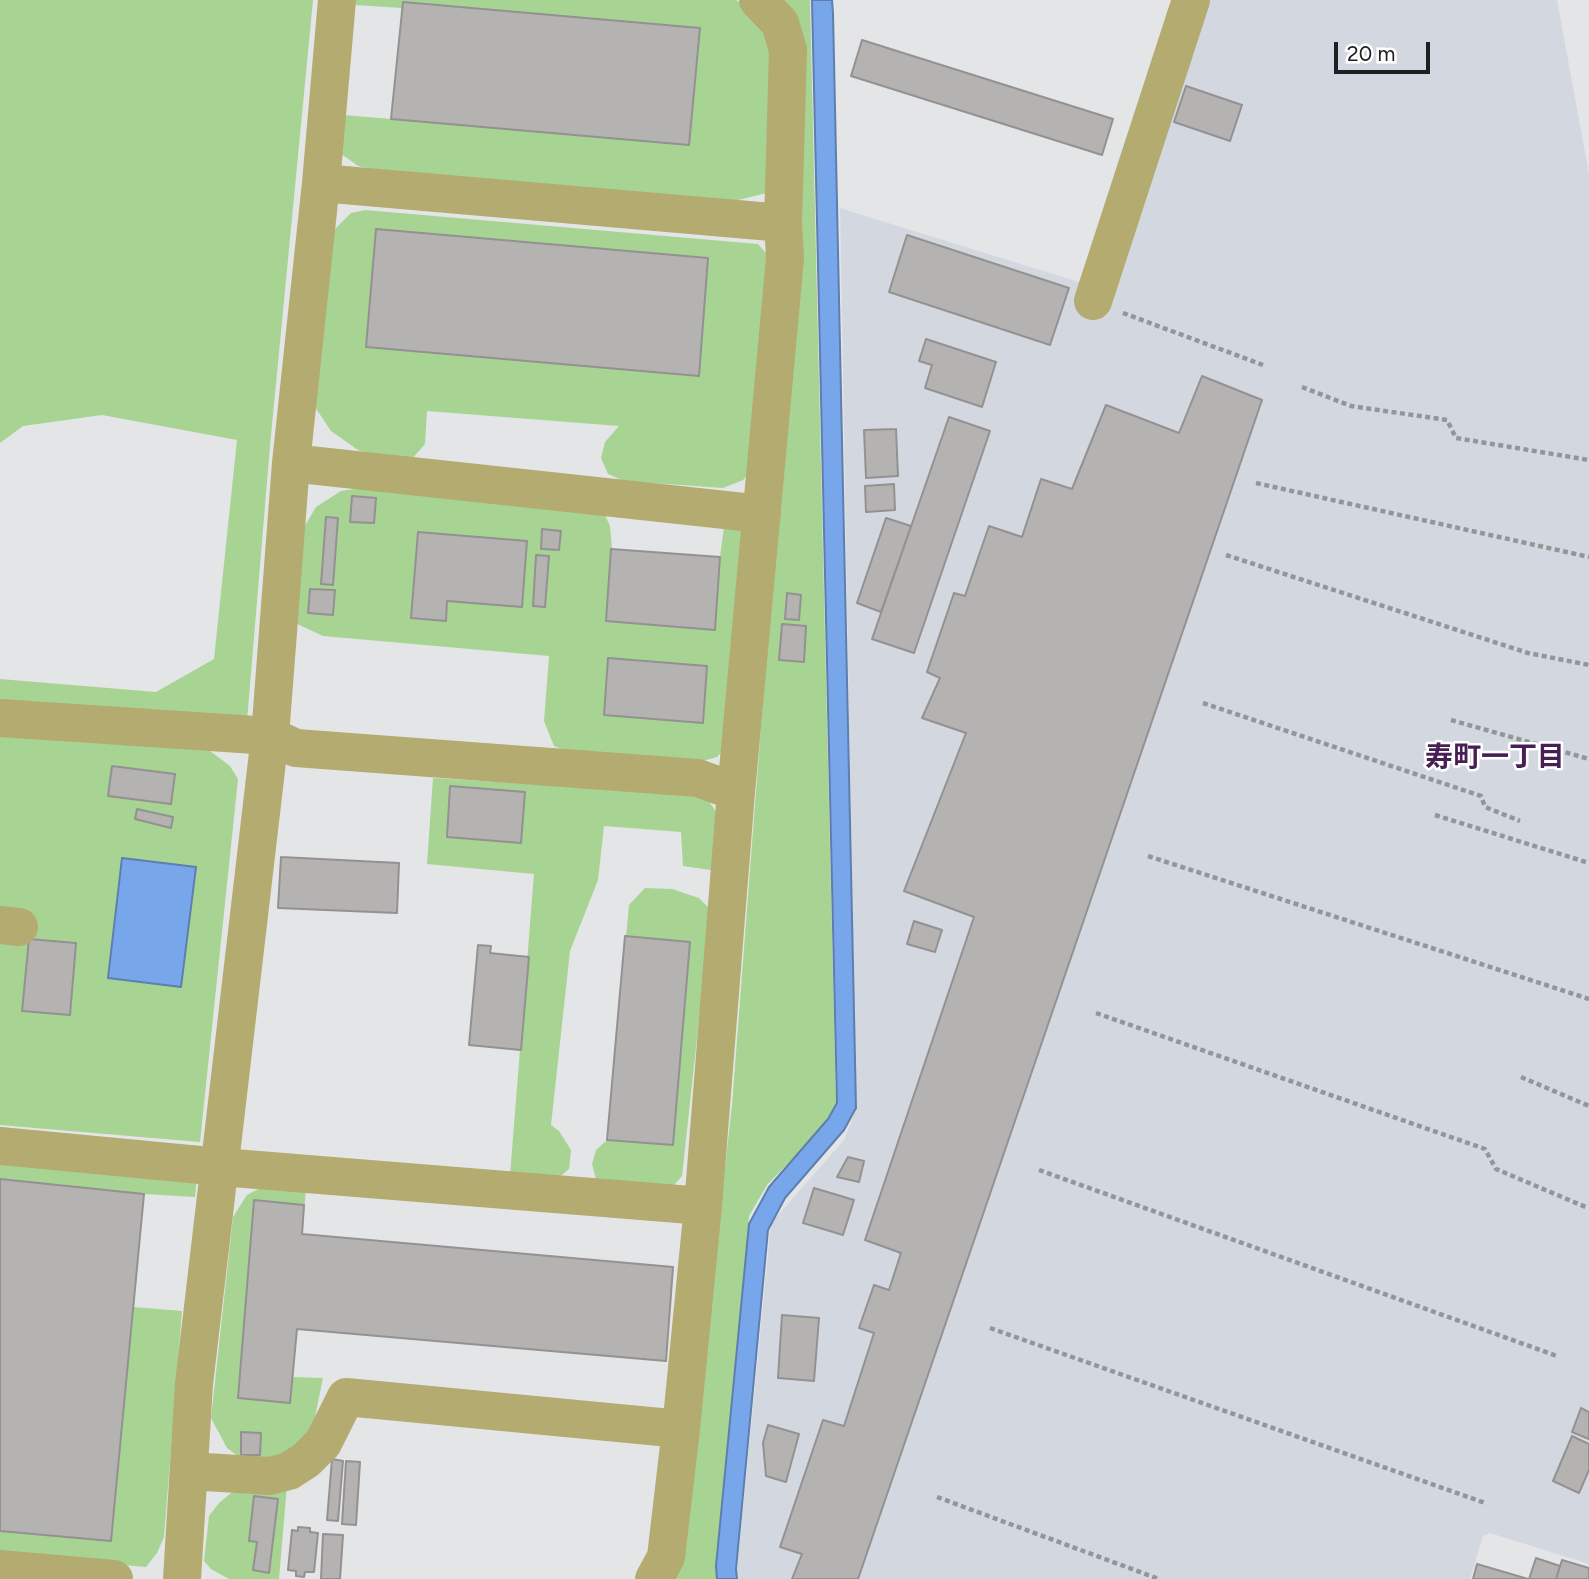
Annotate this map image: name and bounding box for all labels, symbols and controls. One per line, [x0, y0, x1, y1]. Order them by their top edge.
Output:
scale bar [1337, 28, 1433, 72]
text: 20 m [1347, 41, 1395, 66]
district label: 寿町一丁目 [1425, 741, 1565, 775]

